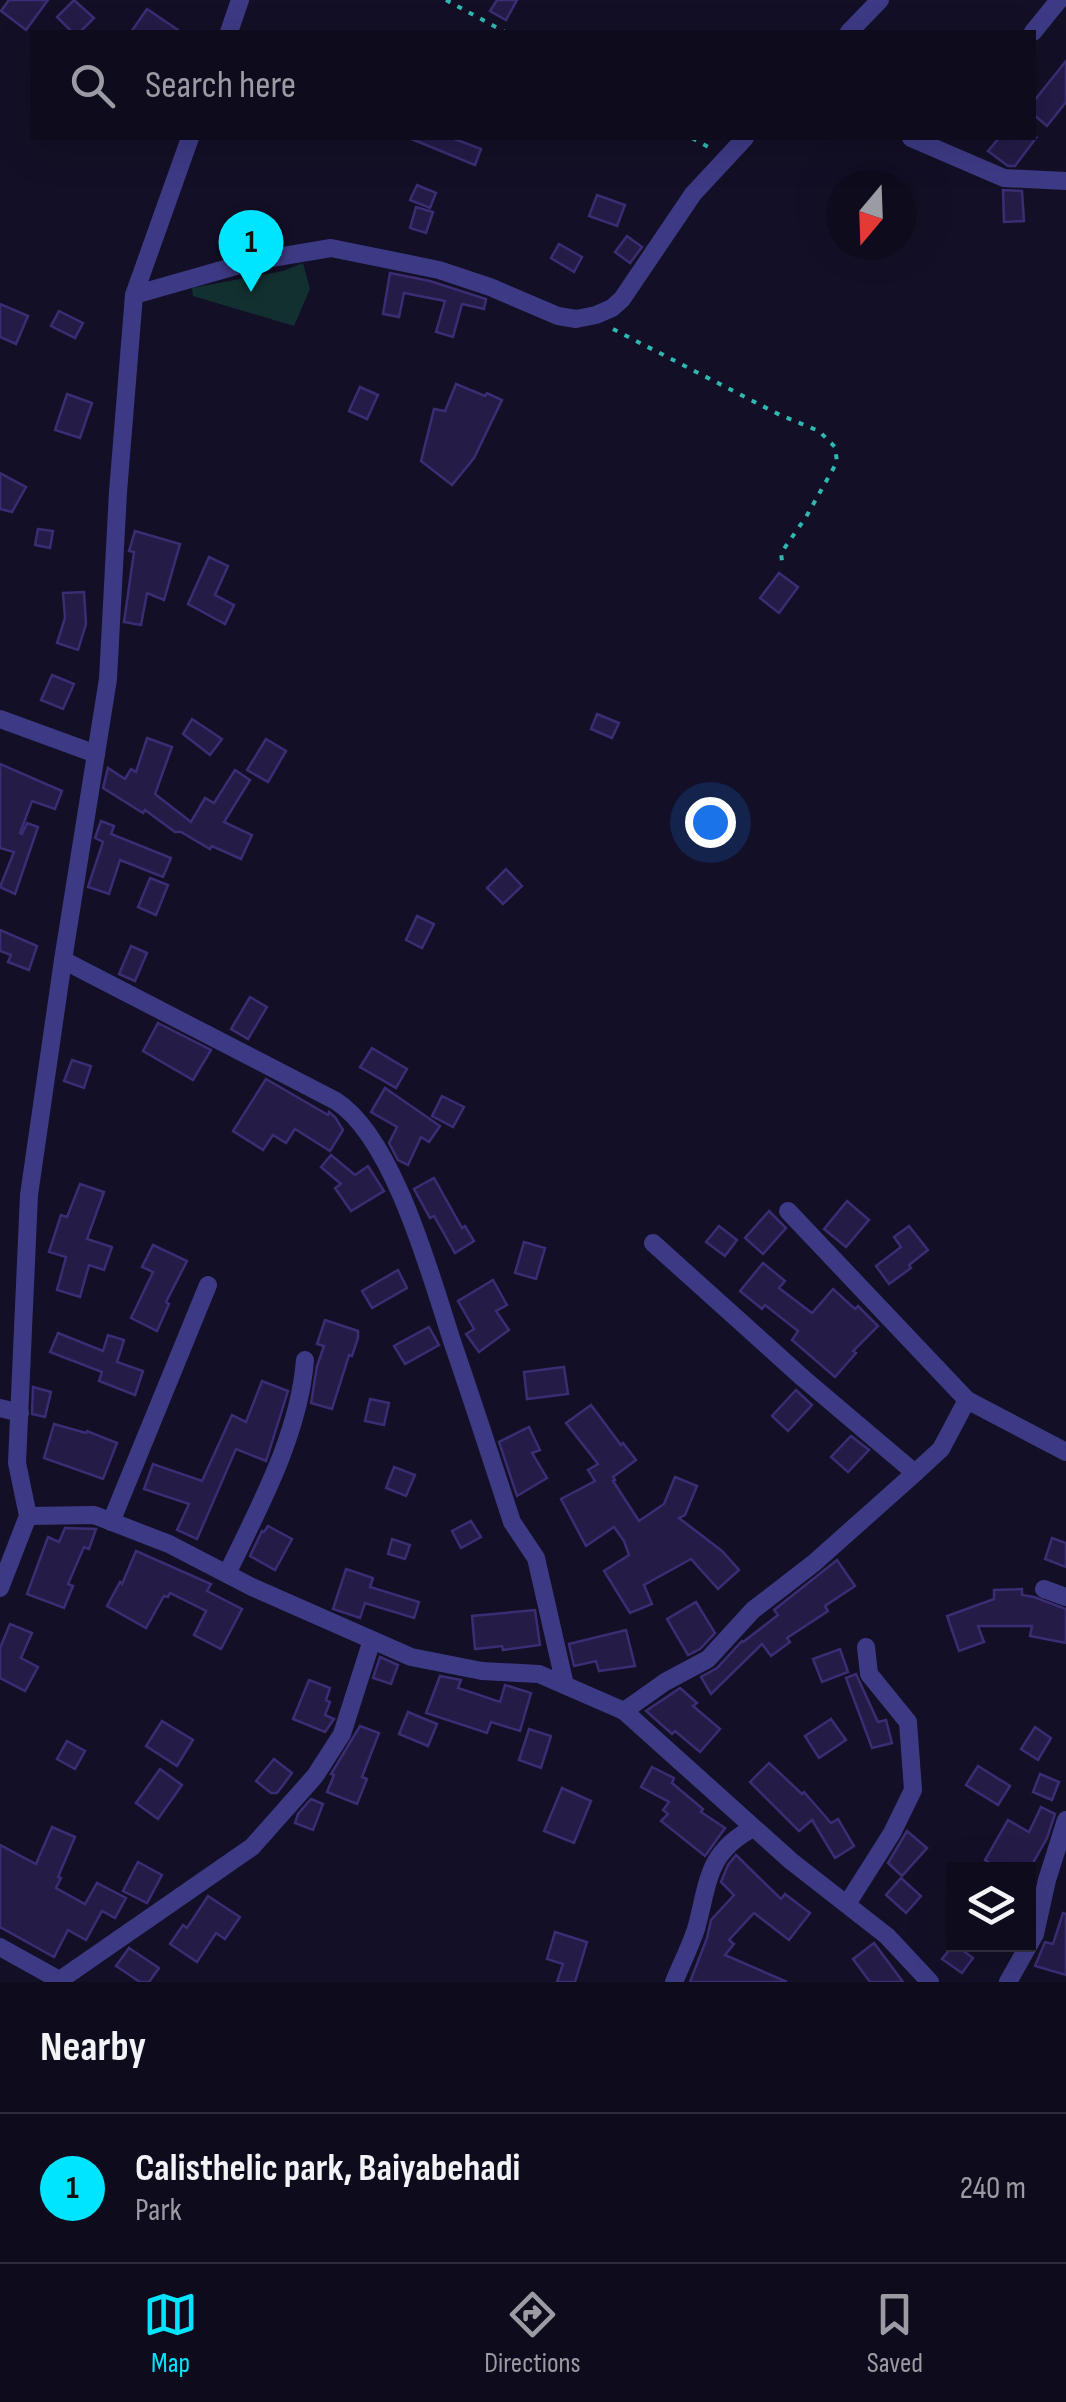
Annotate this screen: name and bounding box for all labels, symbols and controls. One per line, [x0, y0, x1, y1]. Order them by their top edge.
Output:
search box [30, 30, 1036, 140]
icon: search [65, 58, 120, 113]
text: Search here [145, 63, 296, 108]
north arrow [826, 170, 916, 260]
pin: 1 [218, 210, 284, 292]
your location [685, 797, 736, 848]
map controls [946, 1862, 1036, 1952]
button: layers [946, 1862, 1036, 1952]
text: Nearby [40, 2022, 146, 2073]
text: Calisthelic park, Baiyabehadi [135, 2146, 520, 2191]
text: 1 [66, 2169, 79, 2208]
text: 240 m [960, 2169, 1026, 2208]
text: Park [135, 2191, 182, 2230]
tab: Map [143, 2287, 198, 2380]
tab: Directions [484, 2287, 581, 2380]
tab: Saved [867, 2287, 923, 2380]

